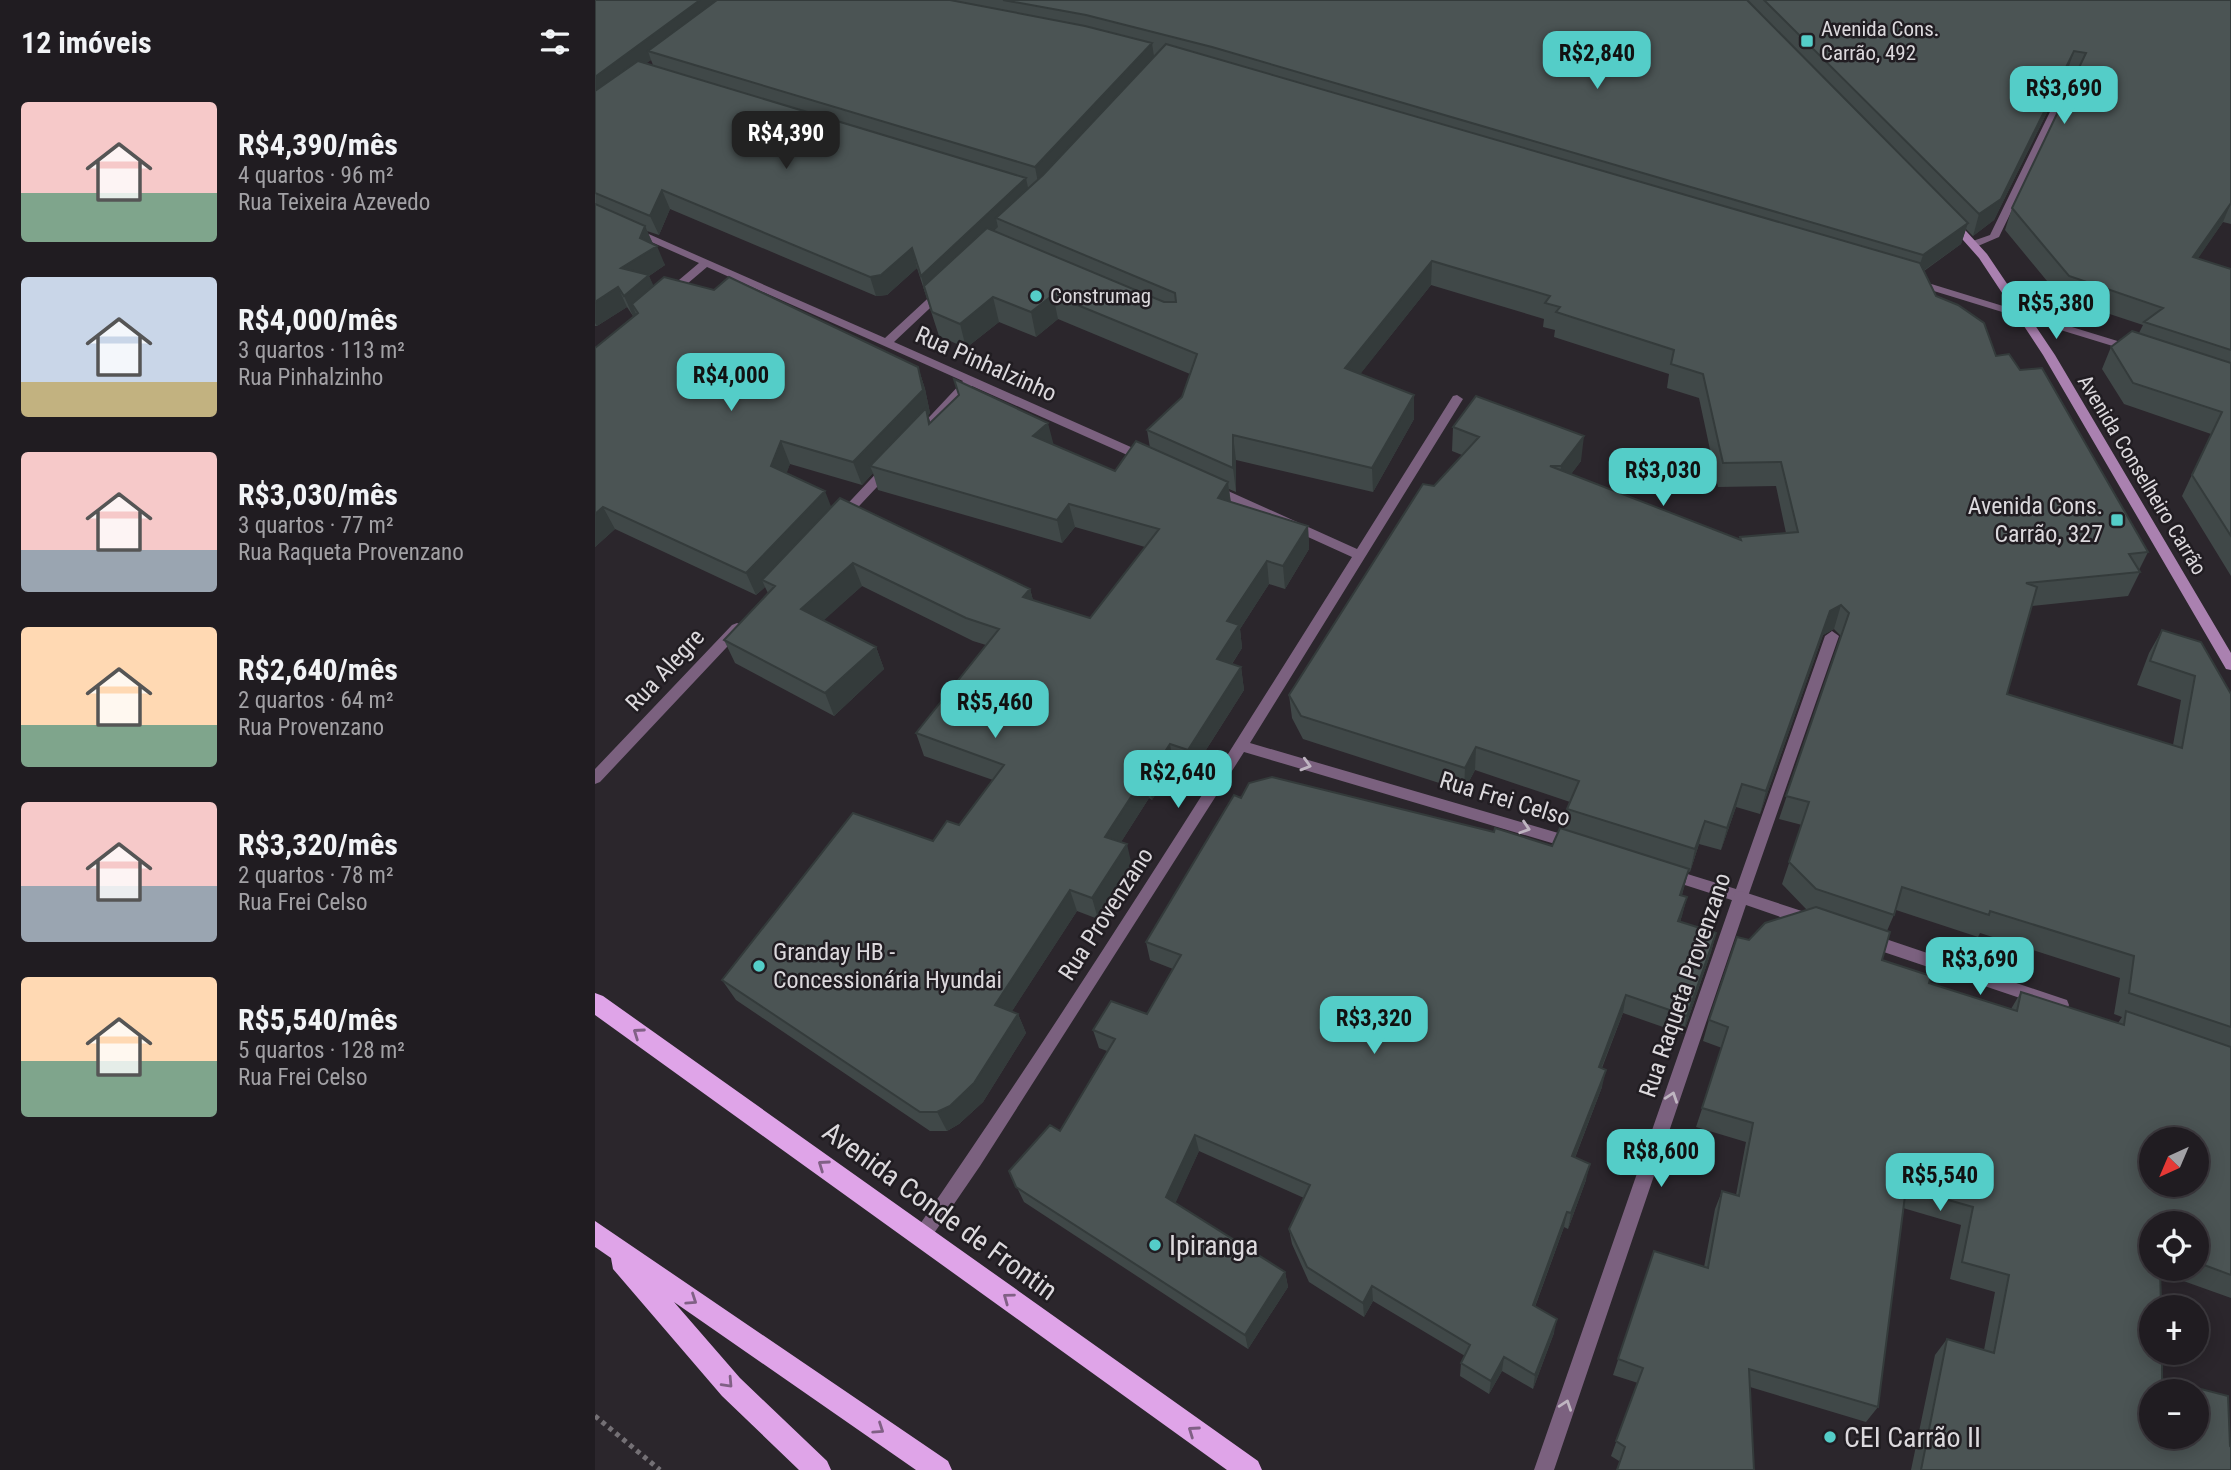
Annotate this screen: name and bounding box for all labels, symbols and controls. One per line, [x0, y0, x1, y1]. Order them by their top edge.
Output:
place label: Avenida Cons. Carrão, 492 [1821, 17, 1939, 65]
icon: filters [536, 23, 574, 61]
text: 12 imóveis [21, 25, 152, 60]
pin: R$2,840 [1532, 32, 1662, 91]
marker: Avenida Cons. Carrão, 492 [1799, 33, 1815, 49]
text: R$2,840 [1559, 40, 1635, 67]
pin: R$3,690 [1999, 66, 2129, 126]
text: R$3,690 [2026, 75, 2102, 102]
pin: R$4,390 [721, 111, 851, 171]
text: R$4,390 [748, 120, 824, 147]
text: R$4,390/mês [238, 127, 398, 162]
icon: home [77, 130, 161, 214]
text: 4 quartos · 96 m² [238, 162, 394, 189]
text: Rua Teixeira Azevedo [238, 189, 430, 216]
pin: R$5,380 [1991, 282, 2121, 341]
place label: Construmag [1050, 284, 1151, 308]
marker: Construmag [1028, 288, 1044, 304]
text: R$5,380 [2018, 290, 2094, 317]
text: R$4,000/mês [238, 302, 398, 337]
icon: home [77, 305, 161, 389]
street label: Rua Pinhalzinho [911, 320, 1061, 408]
text: 3 quartos · 113 m² [238, 337, 405, 364]
pin: R$4,000 [666, 354, 796, 413]
text: R$4,000 [693, 362, 769, 389]
text: Rua Pinhalzinho [238, 364, 383, 391]
street label: Avenida Conselheiro Carrão [2073, 371, 2211, 579]
pin: R$3,030 [1598, 448, 1728, 508]
text: R$3,030 [1625, 457, 1701, 484]
text: R$3,030/mês [238, 477, 398, 512]
icon: home [77, 480, 161, 564]
place label: Avenida Cons. Carrão, 327 [1968, 492, 2103, 548]
text: 3 quartos · 77 m² [238, 512, 394, 539]
marker: Avenida Cons. Carrão, 327 [2109, 512, 2125, 528]
text: Rua Raqueta Provenzano [238, 539, 464, 566]
street label: Rua Alegre [620, 623, 710, 717]
text: R$2,640/mês [238, 652, 398, 687]
icon: home [77, 655, 161, 739]
pin: R$5,460 [930, 680, 1060, 740]
text: 2 quartos · 64 m² [238, 687, 394, 714]
text: R$5,460 [957, 689, 1033, 716]
text: Rua Provenzano [238, 714, 384, 741]
pin: R$2,640 [1113, 750, 1243, 810]
one-way arrow [1300, 756, 1312, 771]
text: R$2,640 [1140, 759, 1216, 786]
street label: Rua Frei Celso [1436, 766, 1574, 832]
one-way arrow [1518, 820, 1530, 834]
text: R$3,320/mês [238, 827, 398, 862]
icon: home [77, 830, 161, 914]
street label: Rua Provenzano [1053, 843, 1159, 985]
text: 2 quartos · 78 m² [238, 862, 394, 889]
street label: Rua Raqueta Provenzano [1633, 869, 1737, 1101]
text: Rua Frei Celso [238, 889, 368, 916]
pin: R$3,690 [1915, 937, 2045, 997]
place label: Granday HB - Concessionária Hyundai [773, 938, 1002, 994]
text: R$3,690 [1942, 946, 2018, 973]
marker: Granday HB - Concessionária Hyundai [751, 958, 767, 974]
pin: R$3,320 [1309, 996, 1439, 1056]
text: R$5,540/mês [238, 1002, 398, 1037]
icon: home [77, 1005, 161, 1089]
text: R$3,320 [1336, 1005, 1412, 1032]
one-way arrow [633, 1029, 646, 1042]
text: 5 quartos · 128 m² [238, 1037, 405, 1064]
text: Rua Frei Celso [238, 1064, 368, 1091]
one-way arrow [1664, 1092, 1678, 1104]
street label: Avenida Conde de Frontin [816, 1115, 1064, 1307]
north arrow [2139, 1127, 2209, 1197]
map controls [2139, 1127, 2209, 1449]
pin: R$8,600 [1596, 1130, 1726, 1189]
text: R$8,600 [1623, 1138, 1699, 1165]
pin: R$5,540 [1875, 1154, 2005, 1213]
one-way arrow [818, 1161, 831, 1174]
text: R$5,540 [1902, 1162, 1978, 1189]
button: locate [2139, 1211, 2209, 1281]
place label: Ipiranga [1169, 1229, 1258, 1262]
marker: Ipiranga [1147, 1237, 1163, 1253]
one-way arrow [684, 1292, 697, 1305]
one-way arrow [1003, 1294, 1016, 1306]
button: + [2139, 1295, 2209, 1365]
one-way arrow [720, 1375, 732, 1388]
button: − [2139, 1379, 2209, 1449]
one-way arrow [1558, 1400, 1573, 1412]
one-way arrow [871, 1421, 884, 1433]
place label: CEI Carrão II [1844, 1421, 1981, 1454]
one-way arrow [1188, 1427, 1201, 1439]
marker: CEI Carrão II [1822, 1429, 1838, 1445]

